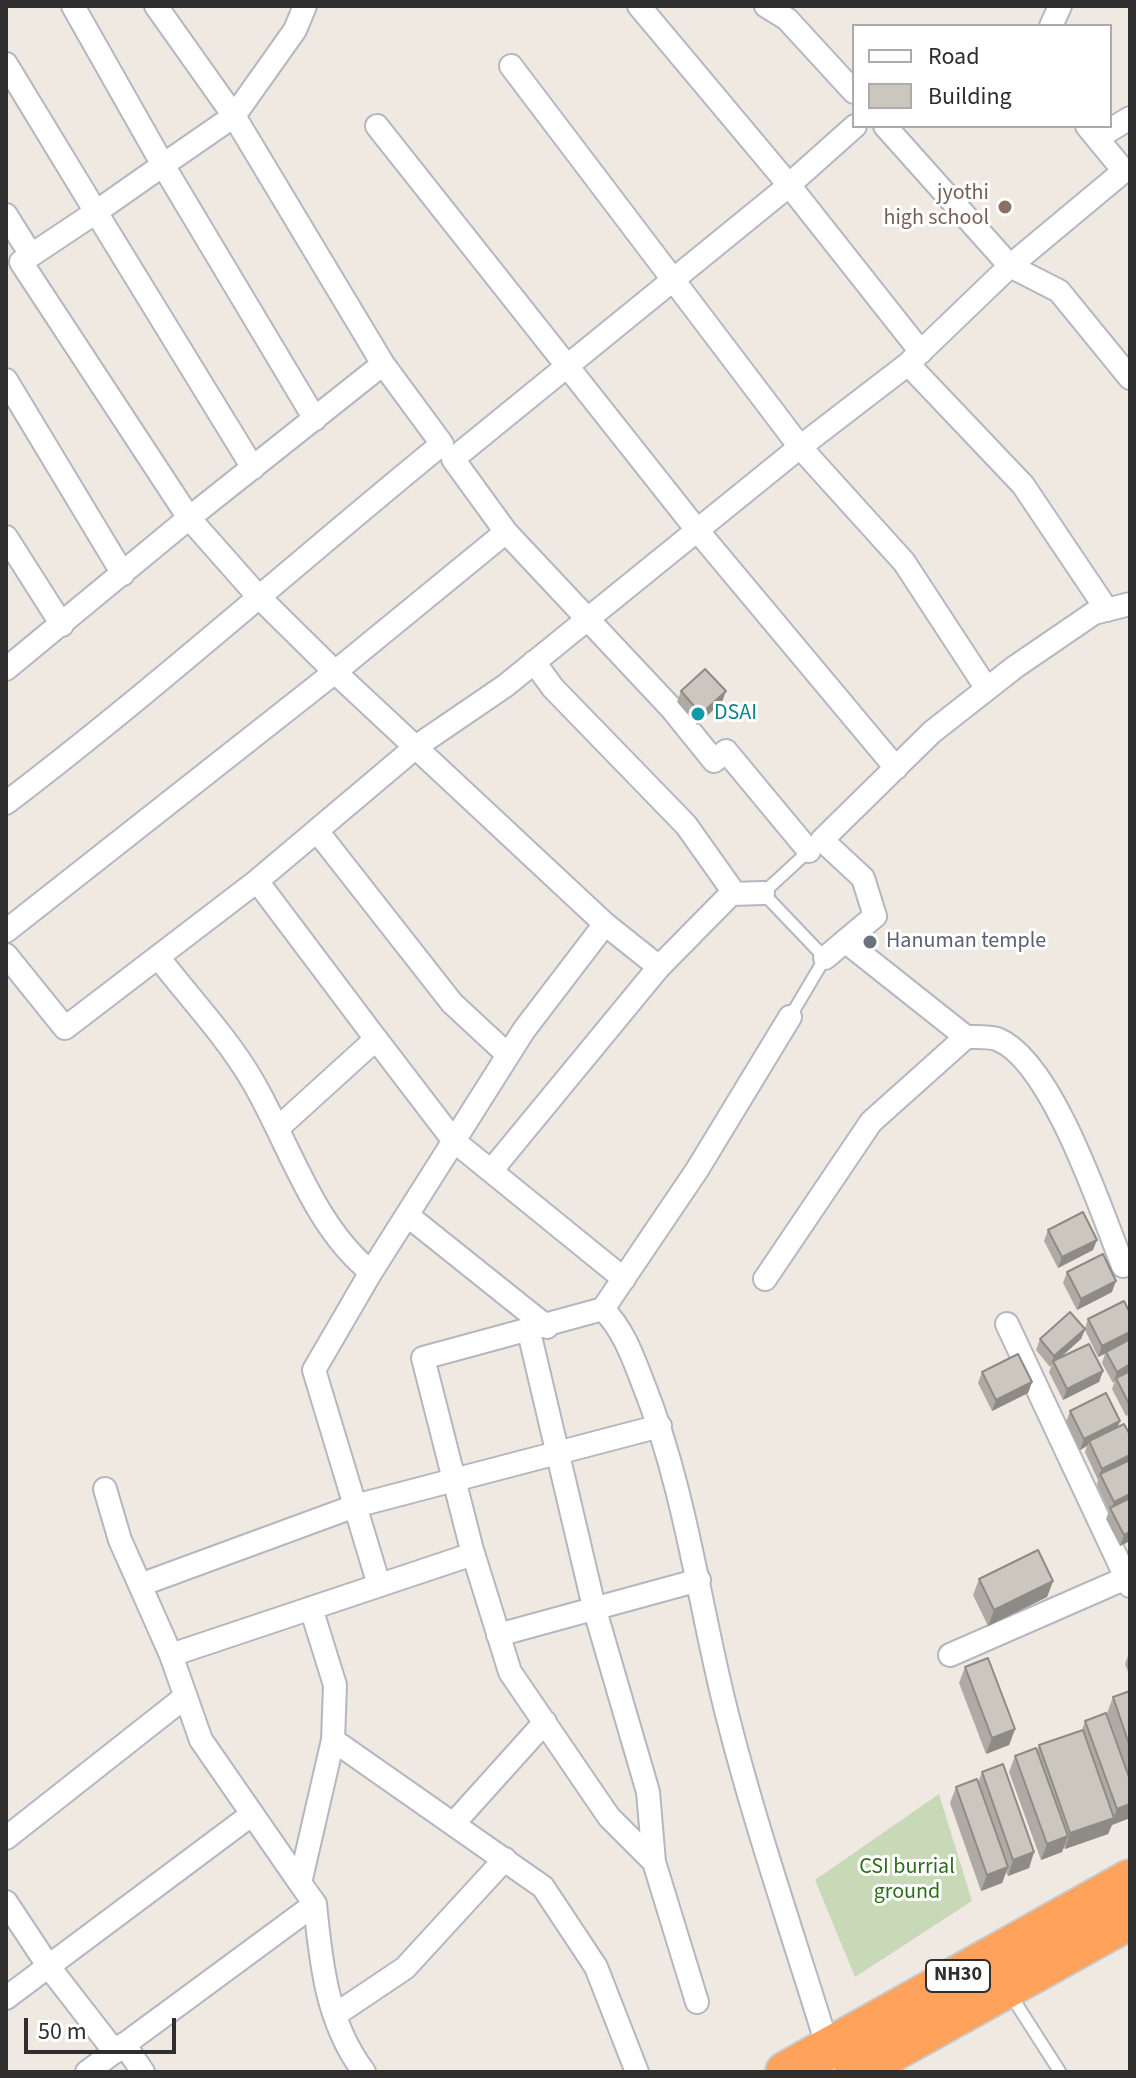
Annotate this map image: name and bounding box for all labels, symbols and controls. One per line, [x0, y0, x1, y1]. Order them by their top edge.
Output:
legend [852, 24, 1112, 128]
text: Road [928, 39, 980, 74]
text: Building [928, 79, 1012, 114]
place label: jyothi high school [883, 181, 989, 232]
marker: jyothi high school [996, 198, 1014, 216]
place label: DSAI [714, 701, 757, 727]
marker: DSAI [689, 705, 707, 723]
place label: Hanuman temple [886, 929, 1046, 955]
marker: Hanuman temple [861, 933, 879, 951]
park label: CSI burrial ground [859, 1855, 955, 1906]
road number: NH30 [926, 1960, 990, 1992]
scale bar [28, 2002, 180, 2052]
text: 50 m [38, 2014, 87, 2049]

